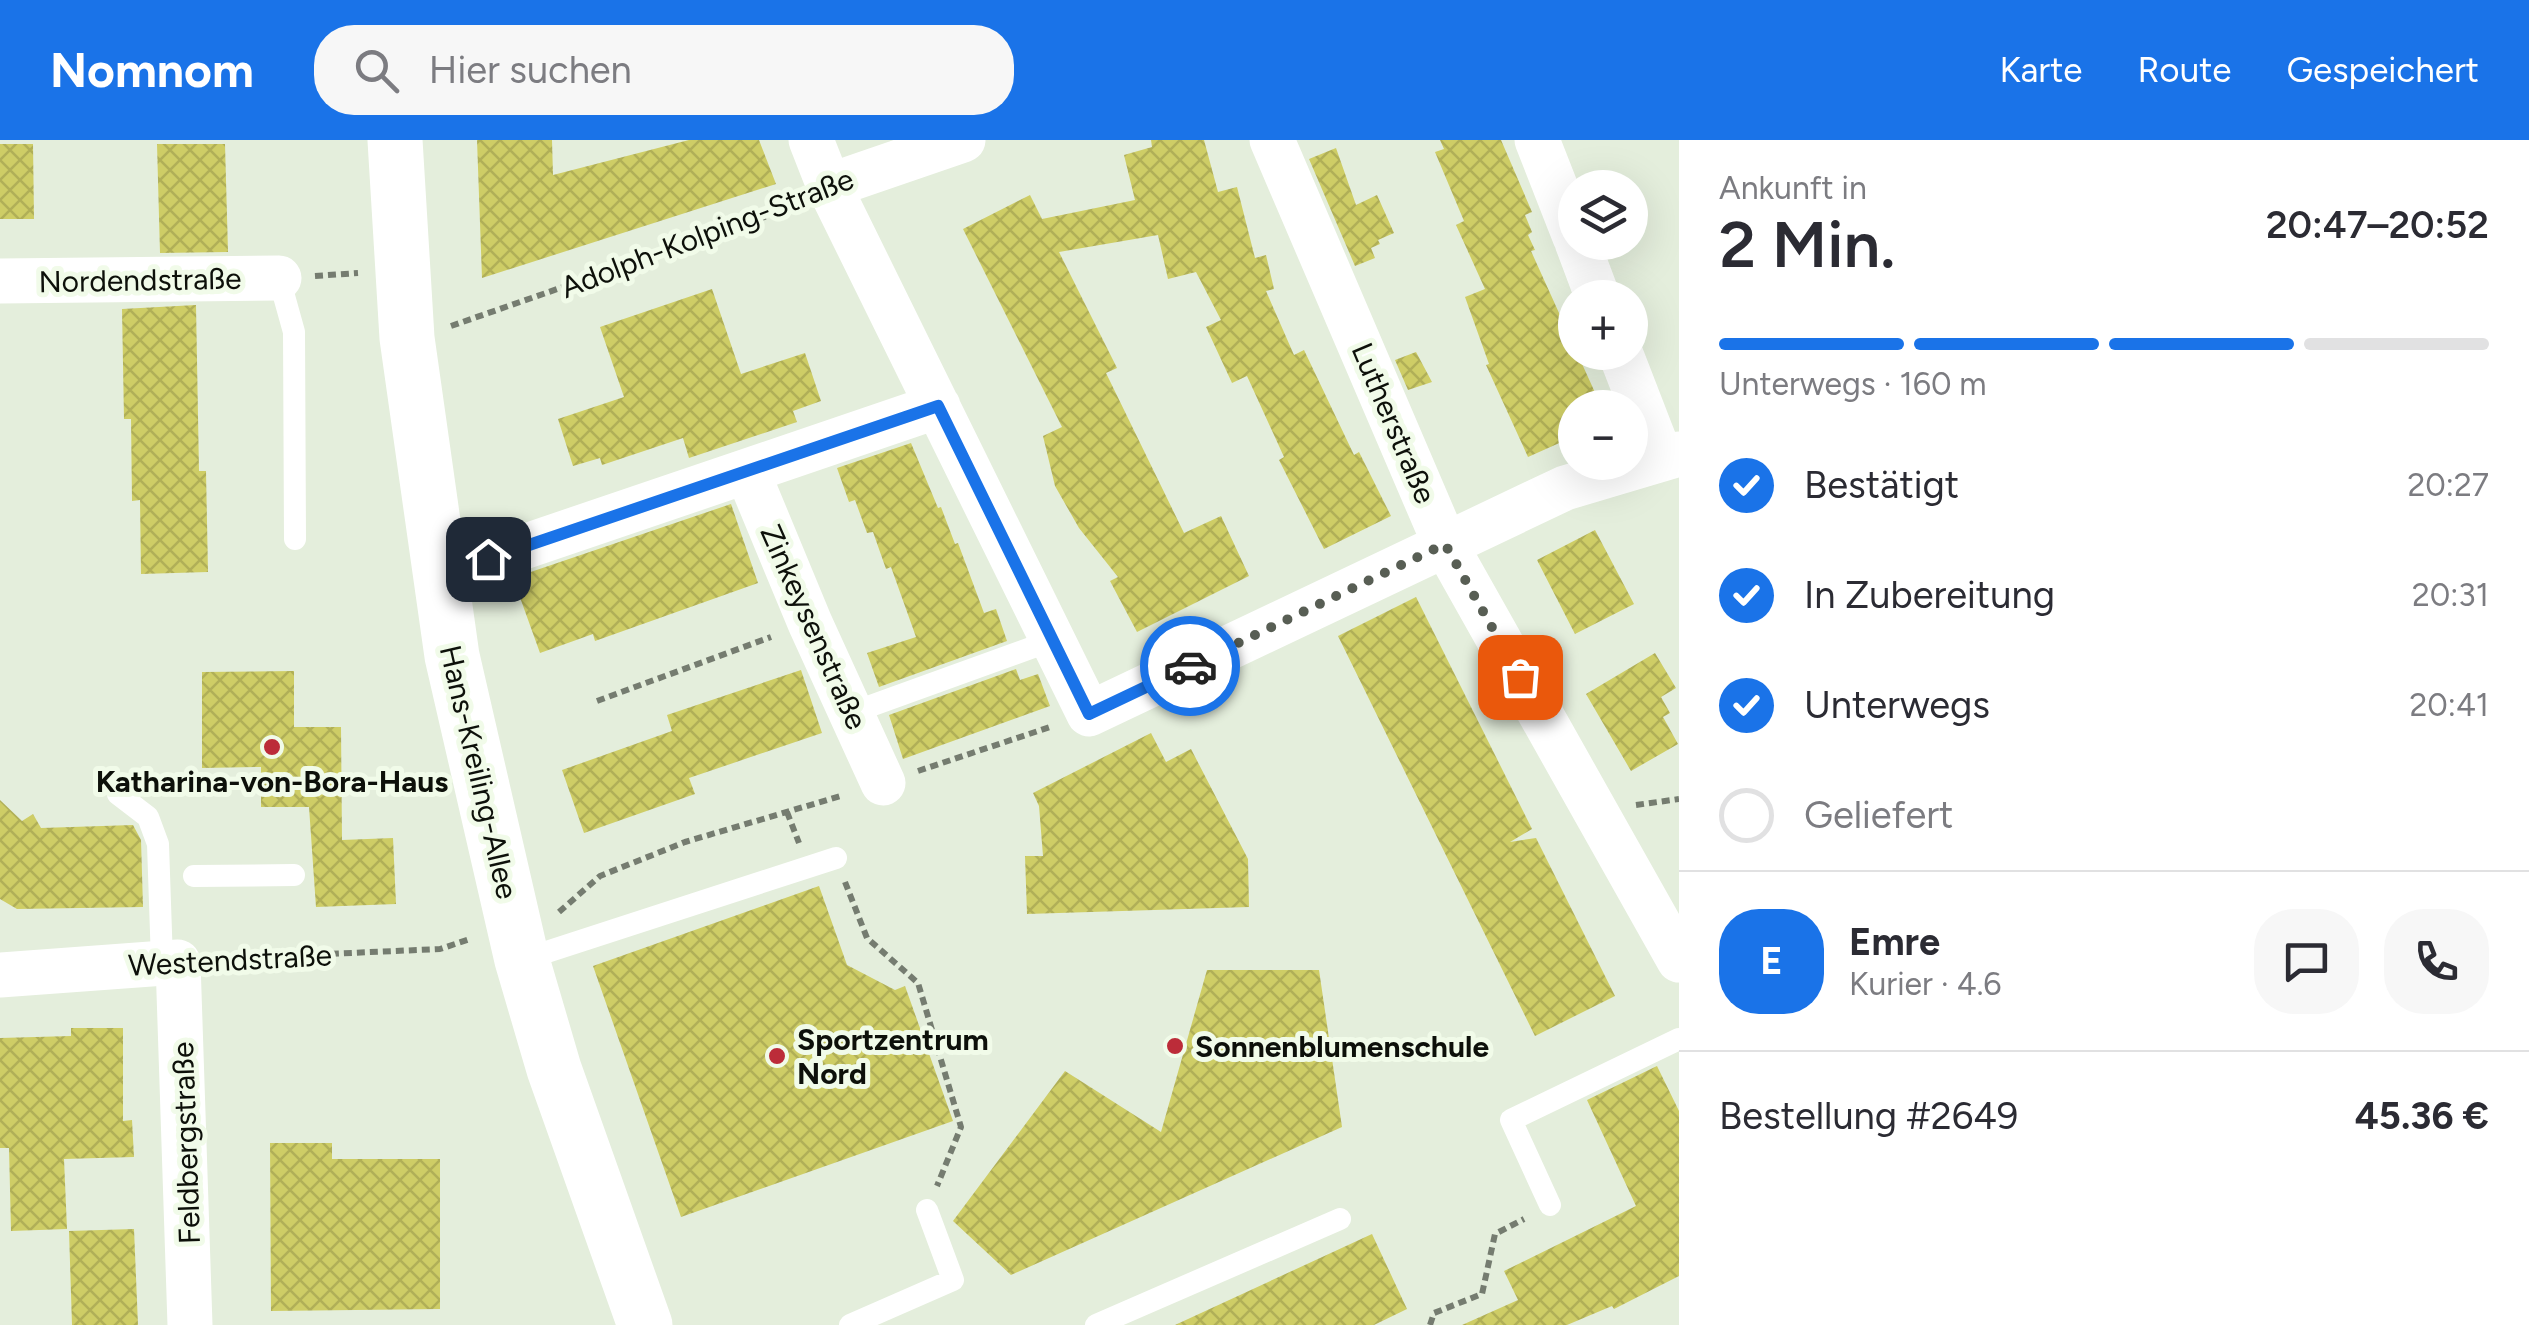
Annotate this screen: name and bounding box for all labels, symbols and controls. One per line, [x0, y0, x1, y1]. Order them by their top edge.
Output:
search box [314, 25, 1014, 115]
text: Nomnom [50, 41, 254, 99]
icon: search [349, 43, 404, 98]
text: Hier suchen [429, 47, 632, 93]
text: Karte [1999, 49, 2082, 91]
text: Route [2137, 49, 2231, 91]
text: Gespeichert [2286, 49, 2479, 91]
street label: Adolph-Kolping-Straße [555, 160, 859, 306]
text: Ankunft in [1719, 169, 1867, 207]
map controls [1558, 170, 1648, 480]
button: layers [1558, 170, 1648, 260]
text: 20:47–20:52 [2266, 202, 2489, 248]
text: 2 Min. [1719, 205, 1895, 283]
street label: Nordendstraße [38, 260, 242, 300]
button: + [1558, 280, 1648, 370]
street label: Lutherstraße [1344, 337, 1444, 509]
text: Unterwegs · 160 m [1719, 365, 1987, 403]
button: − [1558, 390, 1648, 480]
icon: check [1719, 458, 1774, 513]
text: Bestätigt [1804, 462, 1959, 508]
text: 20:27 [2407, 466, 2489, 504]
pin [446, 517, 531, 602]
street label: Zinkeysenstraße [752, 519, 876, 735]
icon: home [461, 532, 516, 587]
icon: check [1719, 568, 1774, 623]
text: In Zubereitung [1804, 572, 2055, 618]
text: 20:31 [2412, 576, 2489, 614]
courier [1140, 616, 1240, 716]
pin [1478, 635, 1563, 720]
icon: car [1163, 639, 1218, 694]
street label: Hans-Kreiling-Allee [432, 641, 526, 903]
icon: bag [1493, 650, 1548, 705]
icon: check [1719, 678, 1774, 733]
text: Unterwegs [1804, 682, 1990, 728]
text: 20:41 [2409, 686, 2489, 724]
marker: Katharina-von-Bora-Haus [261, 736, 283, 758]
place label: Katharina-von-Bora-Haus [96, 763, 448, 800]
text: Geliefert [1804, 792, 1953, 838]
button: chat [2254, 909, 2359, 1014]
button: phone [2384, 909, 2489, 1014]
text: Emre [1849, 919, 1940, 965]
street label: Westendstraße [127, 936, 333, 984]
text: E [1760, 938, 1783, 984]
text: Kurier · 4.6 [1849, 965, 2001, 1003]
place label: Sportzentrum Nord [797, 1021, 989, 1092]
place label: Sonnenblumenschule [1195, 1028, 1489, 1065]
marker: Sonnenblumenschule [1164, 1035, 1186, 1057]
street label: Feldbergstraße [164, 1041, 208, 1245]
marker: Sportzentrum Nord [766, 1045, 788, 1067]
text: Bestellung #2649 [1719, 1093, 2018, 1139]
text: 45.36 € [2355, 1093, 2489, 1139]

